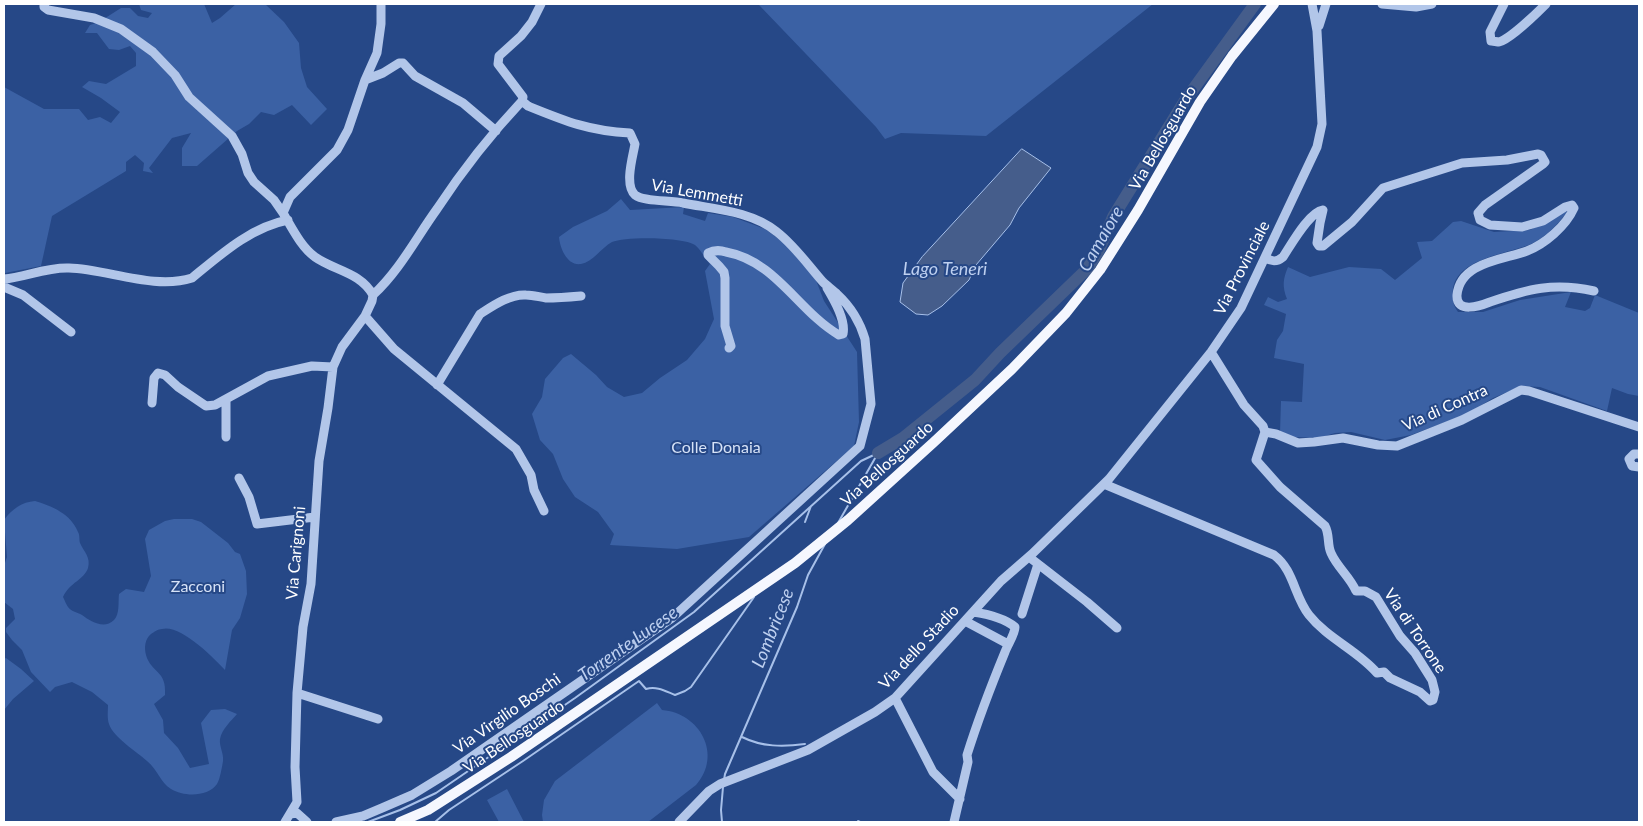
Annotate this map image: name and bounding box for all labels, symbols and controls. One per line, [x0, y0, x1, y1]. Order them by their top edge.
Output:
street label: Via Bellosguardo [1125, 82, 1201, 194]
street label: Via Lemmetti [650, 176, 744, 210]
water label: Camaiore [1074, 203, 1128, 275]
street label: Via Provinciale [1210, 218, 1274, 318]
water label: Lago Teneri [903, 258, 987, 280]
street label: Via di Contra [1399, 381, 1491, 435]
street label: Via Bellosguardo [837, 418, 937, 510]
park label: Colle Donaia [671, 438, 761, 458]
street label: Via Carignoni [282, 505, 310, 601]
park label: Zacconi [171, 577, 225, 597]
water label: Lombricese [747, 585, 799, 671]
street label: Via di Torrone [1380, 585, 1450, 677]
street label: Via dello Stadio [875, 601, 963, 693]
water label: Torrente Lucese [574, 602, 682, 686]
street label: Via Virgilio Boschi [450, 670, 564, 758]
street label: Via Bellosguardo [460, 696, 568, 778]

